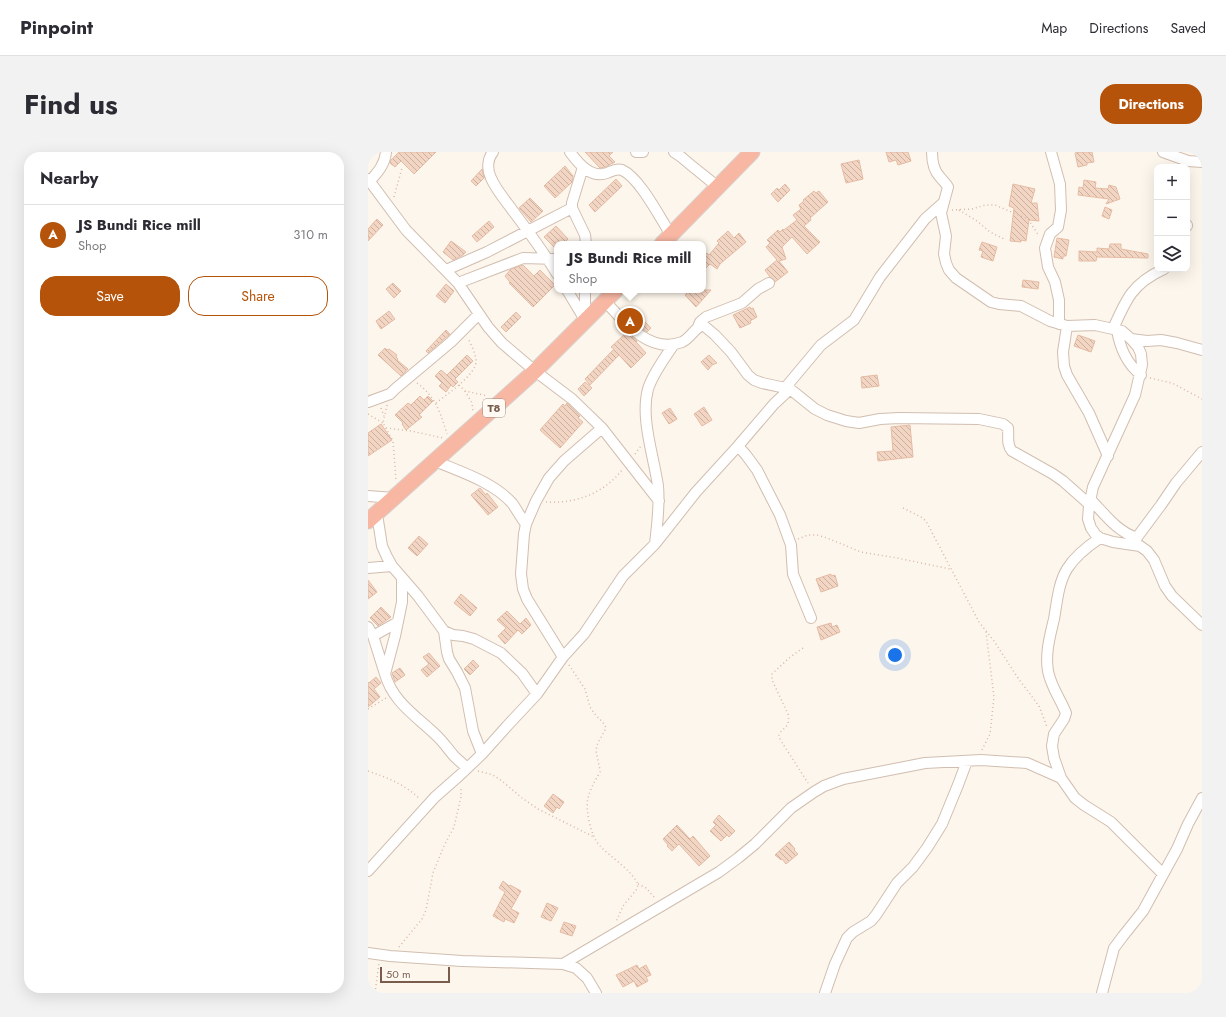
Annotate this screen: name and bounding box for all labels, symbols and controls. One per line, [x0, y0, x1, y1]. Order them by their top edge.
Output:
text: Pinpoint [20, 14, 93, 41]
text: Map [1041, 18, 1067, 38]
text: Directions [1089, 18, 1149, 38]
text: Saved [1171, 18, 1206, 38]
text: Find us [24, 84, 118, 125]
button: Directions [1100, 84, 1202, 124]
map controls [1154, 164, 1190, 272]
button: + [1154, 164, 1190, 200]
text: Nearby [40, 166, 98, 190]
button: − [1154, 200, 1190, 236]
text: JS Bundi Rice mill [78, 214, 201, 236]
text: A [48, 225, 58, 244]
text: 310 m [293, 225, 328, 244]
text: Shop [78, 236, 106, 255]
button: layers [1154, 236, 1190, 272]
popup [554, 241, 706, 293]
text: JS Bundi Rice mill [569, 247, 691, 269]
text: Shop [569, 269, 597, 288]
button: Save [40, 276, 180, 316]
button: Share [188, 276, 328, 316]
pin: A [617, 306, 643, 336]
road number: T8 [483, 399, 505, 417]
your location [885, 645, 905, 665]
scale bar [380, 965, 450, 984]
text: 50 m [386, 966, 411, 982]

